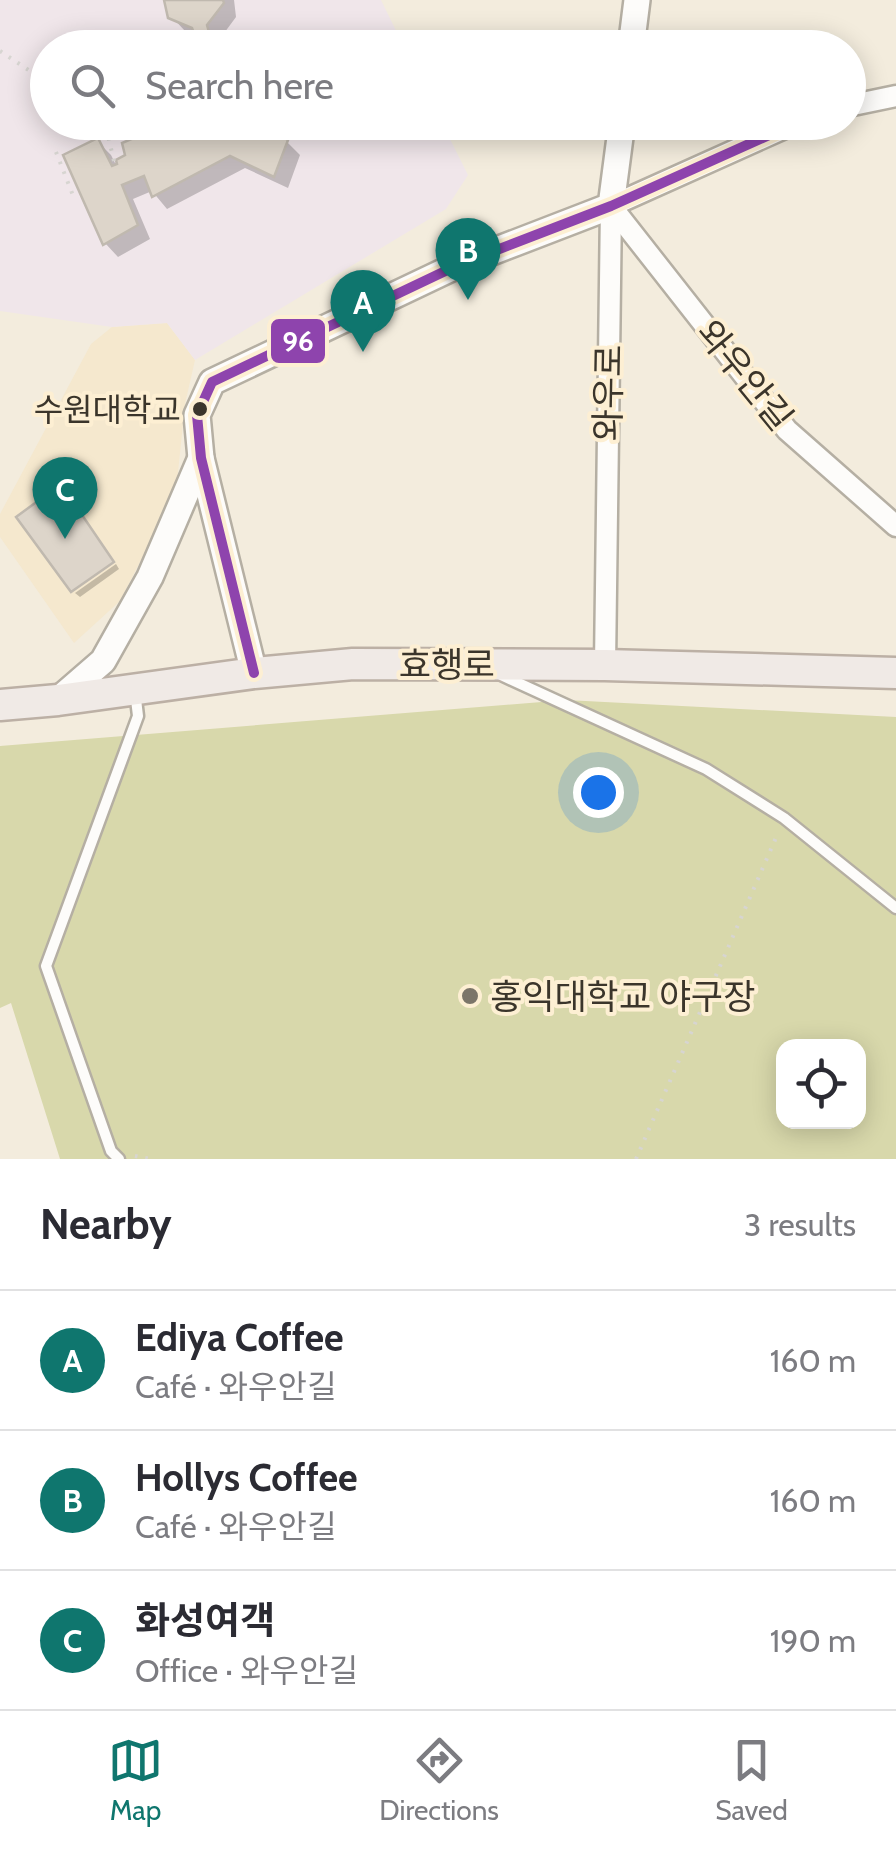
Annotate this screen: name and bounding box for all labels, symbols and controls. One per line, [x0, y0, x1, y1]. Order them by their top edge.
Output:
search box [30, 30, 866, 140]
icon: search [65, 58, 120, 113]
text: Search here [145, 62, 334, 109]
pin: B [436, 218, 500, 300]
pin: A [330, 270, 396, 352]
street label: 와우안길 [688, 311, 802, 439]
line badge: 96 [269, 317, 327, 365]
text: 96 [282, 324, 314, 358]
street label: 와우로 [586, 344, 630, 442]
place label: 수원대학교 [34, 390, 181, 429]
marker: 수원대학교 [190, 399, 210, 419]
pin: C [32, 456, 98, 539]
street label: 효행로 [399, 643, 495, 686]
your location [573, 767, 624, 818]
place label: 홍익대학교 야구장 [490, 975, 755, 1018]
marker: 홍익대학교 야구장 [459, 985, 481, 1007]
map controls [776, 1039, 866, 1129]
button: locate [776, 1039, 866, 1129]
text: Nearby [40, 1198, 172, 1250]
text: 3 results [744, 1205, 856, 1244]
text: Ediya Coffee [135, 1314, 344, 1361]
text: A [62, 1341, 83, 1380]
text: 160 m [770, 1341, 856, 1380]
text: Café · 와우안길 [135, 1367, 336, 1406]
text: Hollys Coffee [135, 1454, 358, 1501]
text: B [62, 1481, 83, 1520]
text: 160 m [770, 1481, 856, 1520]
text: Café · 와우안길 [135, 1507, 336, 1546]
text: 화성여객 [135, 1597, 275, 1644]
text: C [63, 1621, 82, 1660]
text: 190 m [770, 1621, 856, 1660]
text: Office · 와우안길 [135, 1651, 358, 1690]
tab: Map [108, 1733, 163, 1827]
tab: Directions [379, 1733, 499, 1827]
tab: Saved [715, 1733, 788, 1827]

